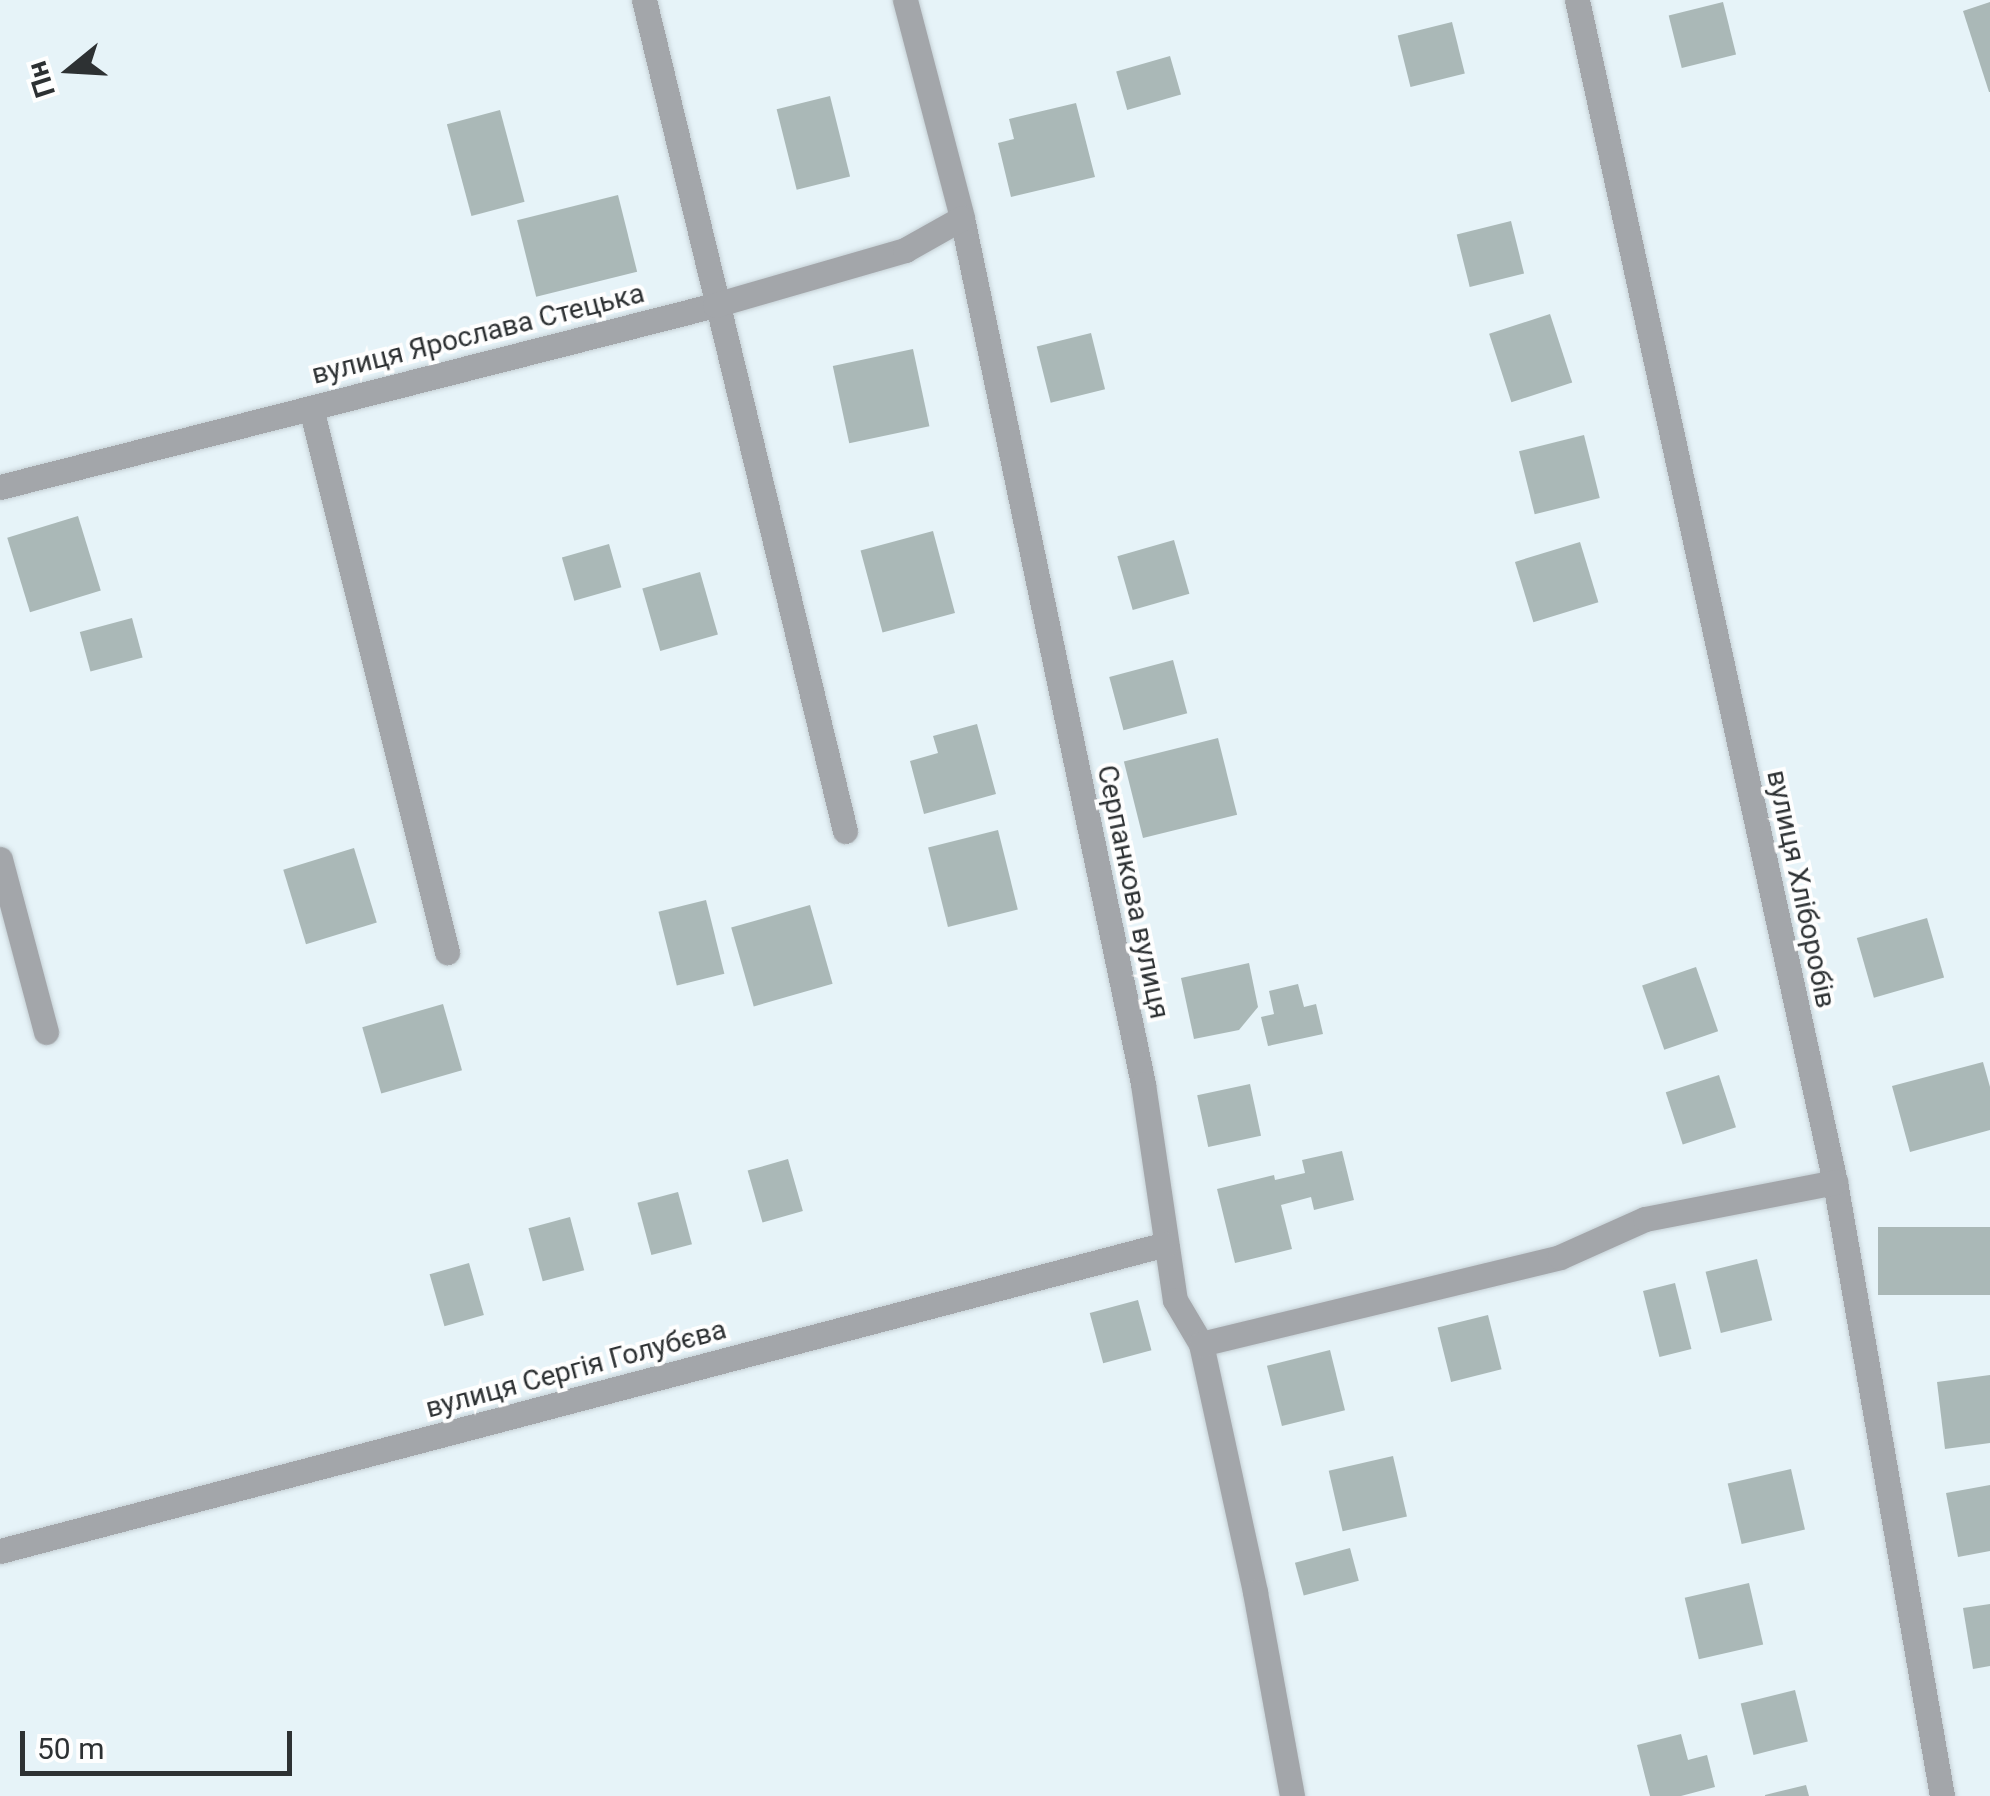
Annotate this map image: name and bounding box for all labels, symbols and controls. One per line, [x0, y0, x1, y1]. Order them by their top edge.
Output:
north arrow [20, 20, 120, 120]
text: Пн [20, 57, 62, 101]
street label: вулиця Ярослава Стецька [308, 276, 648, 392]
street label: Серпанкова вулиця [1090, 762, 1176, 1022]
street label: вулиця Хліборобів [1759, 767, 1843, 1011]
street label: вулиця Сергія Голубєва [422, 1313, 730, 1425]
scale bar [25, 1711, 298, 1773]
text: 50 m [37, 1731, 104, 1766]

